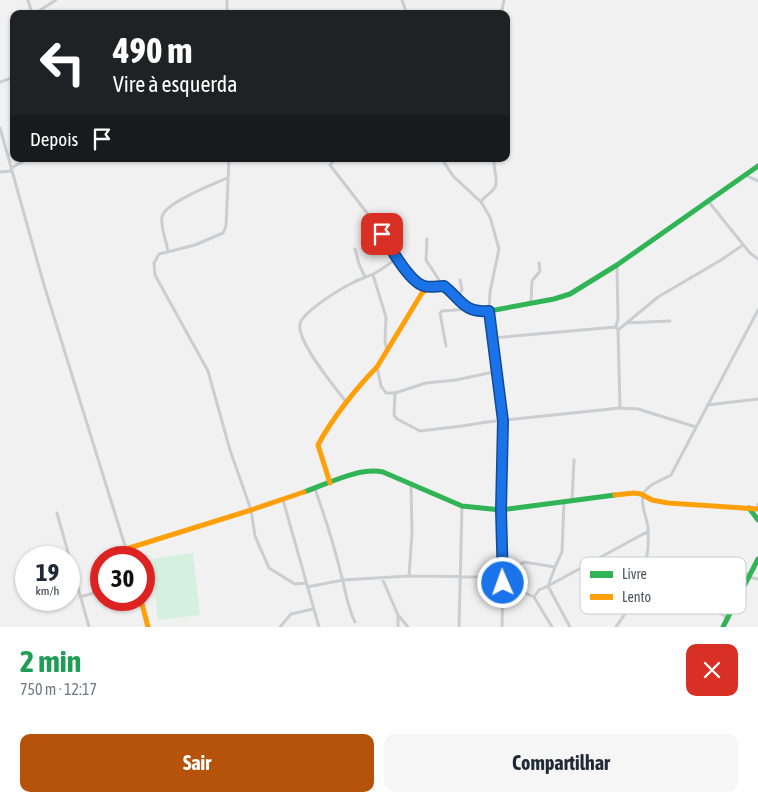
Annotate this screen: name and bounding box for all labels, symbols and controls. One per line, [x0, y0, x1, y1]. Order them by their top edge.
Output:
icon: left [30, 30, 95, 95]
text: 490 m [113, 30, 192, 70]
text: Vire à esquerda [113, 71, 238, 97]
icon: arrive [88, 125, 116, 153]
text: Depois [30, 128, 78, 150]
pin [361, 213, 403, 255]
icon: arrive [368, 220, 396, 248]
speed limit sign: 30 [90, 546, 155, 611]
position arrow [476, 556, 528, 608]
legend [580, 557, 746, 614]
text: 19 [36, 558, 59, 586]
text: Livre [622, 566, 647, 582]
text: km/h [36, 584, 59, 598]
text: Lento [622, 589, 651, 605]
text: 2 min [20, 644, 81, 678]
button: close [686, 644, 738, 696]
text: 750 m · 12:17 [20, 680, 97, 698]
button: Sair [20, 734, 374, 792]
button: Compartilhar [384, 734, 738, 792]

